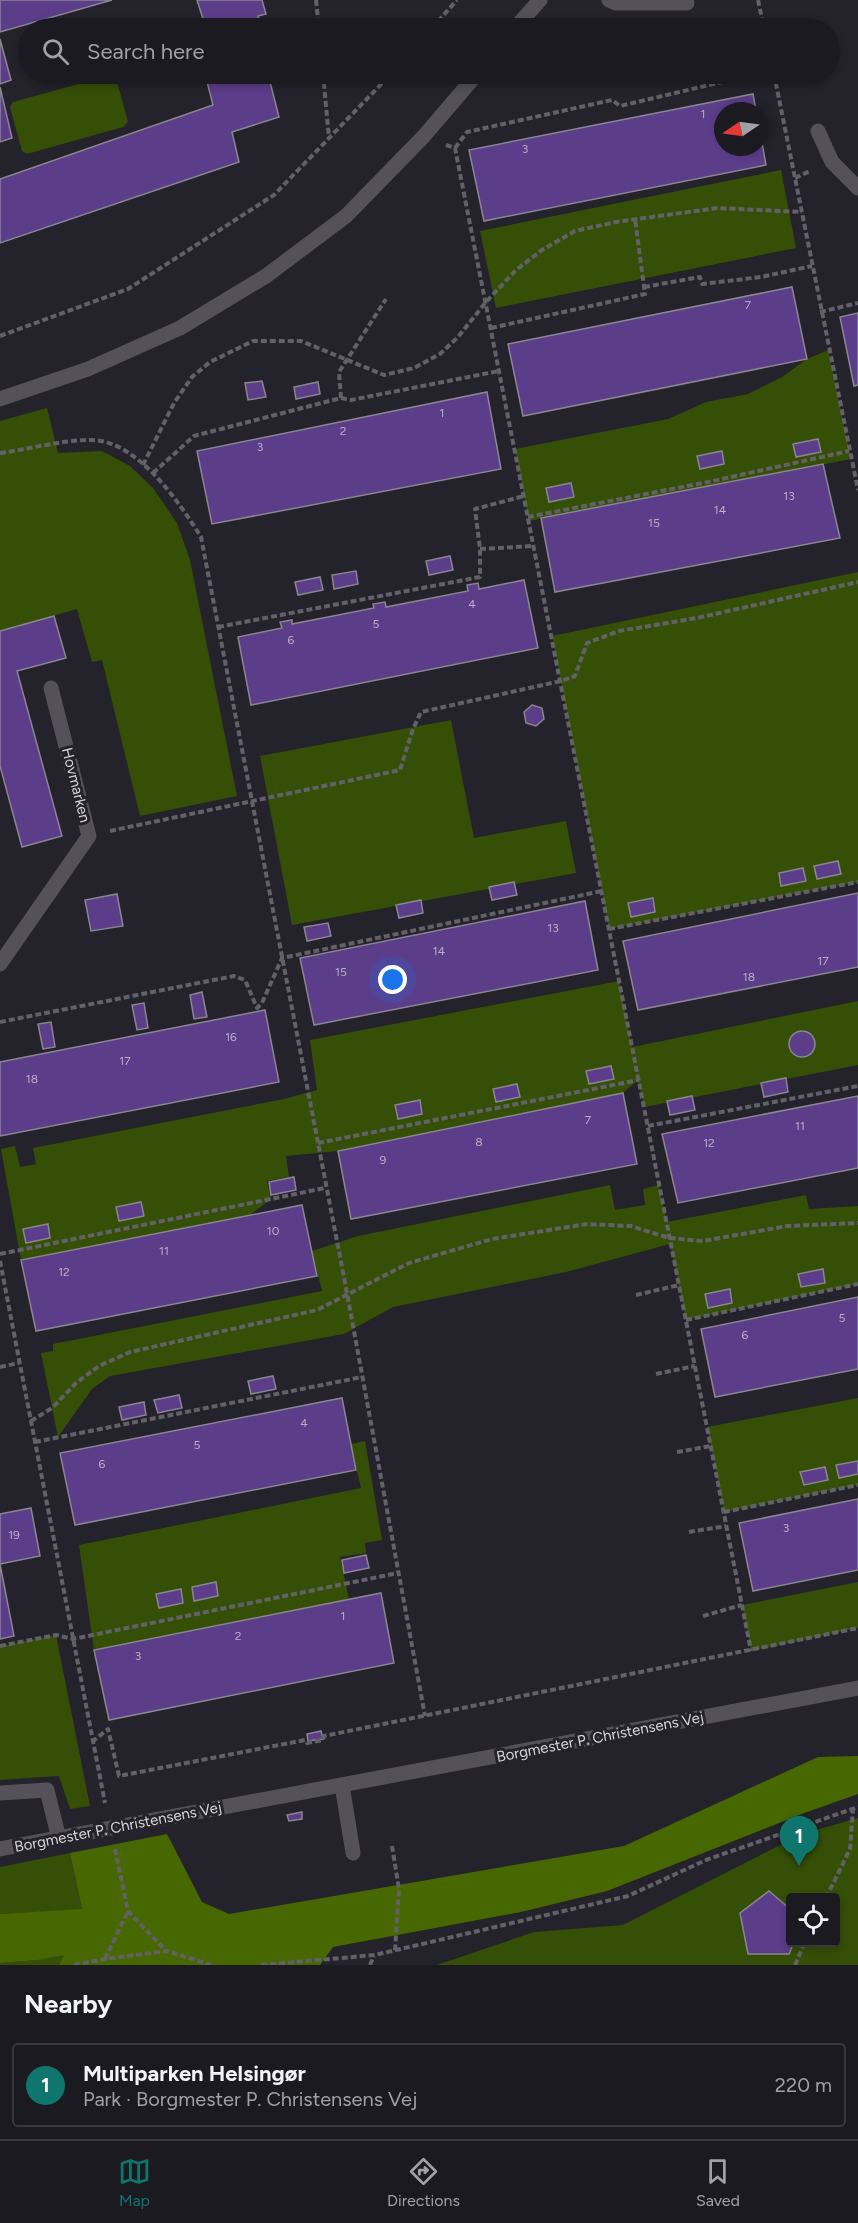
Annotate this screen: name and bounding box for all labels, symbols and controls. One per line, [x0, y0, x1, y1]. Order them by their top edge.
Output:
search box [18, 18, 840, 84]
icon: search [39, 35, 72, 68]
text: Search here [87, 38, 205, 65]
north arrow [714, 102, 768, 156]
house number: 1 [701, 107, 705, 121]
house number: 3 [522, 142, 528, 156]
house number: 7 [745, 298, 752, 312]
house number: 1 [440, 406, 444, 420]
house number: 2 [340, 424, 346, 438]
house number: 3 [257, 440, 263, 454]
house number: 13 [783, 489, 795, 503]
house number: 14 [714, 503, 727, 517]
house number: 15 [648, 516, 660, 530]
house number: 4 [468, 597, 476, 611]
house number: 5 [373, 617, 380, 631]
house number: 6 [288, 633, 295, 647]
street label: Hovmarken [58, 746, 94, 824]
house number: 13 [547, 921, 559, 935]
house number: 14 [433, 944, 446, 958]
house number: 17 [817, 954, 829, 968]
house number: 15 [335, 965, 347, 979]
your location [378, 965, 407, 994]
house number: 18 [743, 970, 755, 984]
house number: 16 [225, 1030, 237, 1044]
house number: 17 [119, 1054, 131, 1068]
house number: 18 [26, 1072, 38, 1086]
house number: 7 [585, 1113, 592, 1127]
house number: 11 [795, 1119, 805, 1133]
house number: 8 [475, 1135, 483, 1149]
house number: 12 [703, 1136, 715, 1150]
house number: 9 [380, 1153, 387, 1167]
house number: 10 [267, 1224, 280, 1238]
house number: 11 [159, 1244, 169, 1258]
house number: 12 [58, 1265, 70, 1279]
house number: 5 [839, 1311, 846, 1325]
house number: 6 [742, 1328, 749, 1342]
house number: 4 [300, 1416, 308, 1430]
house number: 5 [194, 1438, 201, 1452]
house number: 6 [99, 1457, 106, 1471]
house number: 3 [783, 1521, 789, 1535]
house number: 19 [8, 1528, 20, 1542]
house number: 1 [341, 1609, 345, 1623]
house number: 2 [235, 1629, 241, 1643]
house number: 3 [135, 1649, 141, 1663]
street label: Borgmester P. Christensens Vej [495, 1708, 705, 1766]
street label: Borgmester P. Christensens Vej [13, 1798, 223, 1856]
pin: 1 [780, 1816, 818, 1866]
map controls [786, 1893, 840, 1947]
button: locate [786, 1893, 840, 1947]
text: Nearby [24, 1988, 112, 2020]
text: Multiparken Helsingør [83, 2060, 306, 2087]
text: 1 [41, 2073, 50, 2097]
text: 220 m [775, 2073, 832, 2097]
text: Park · Borgmester P. Christensens Vej [83, 2087, 417, 2111]
tab: Map [118, 2155, 151, 2210]
tab: Directions [387, 2155, 460, 2210]
tab: Saved [696, 2155, 740, 2210]

